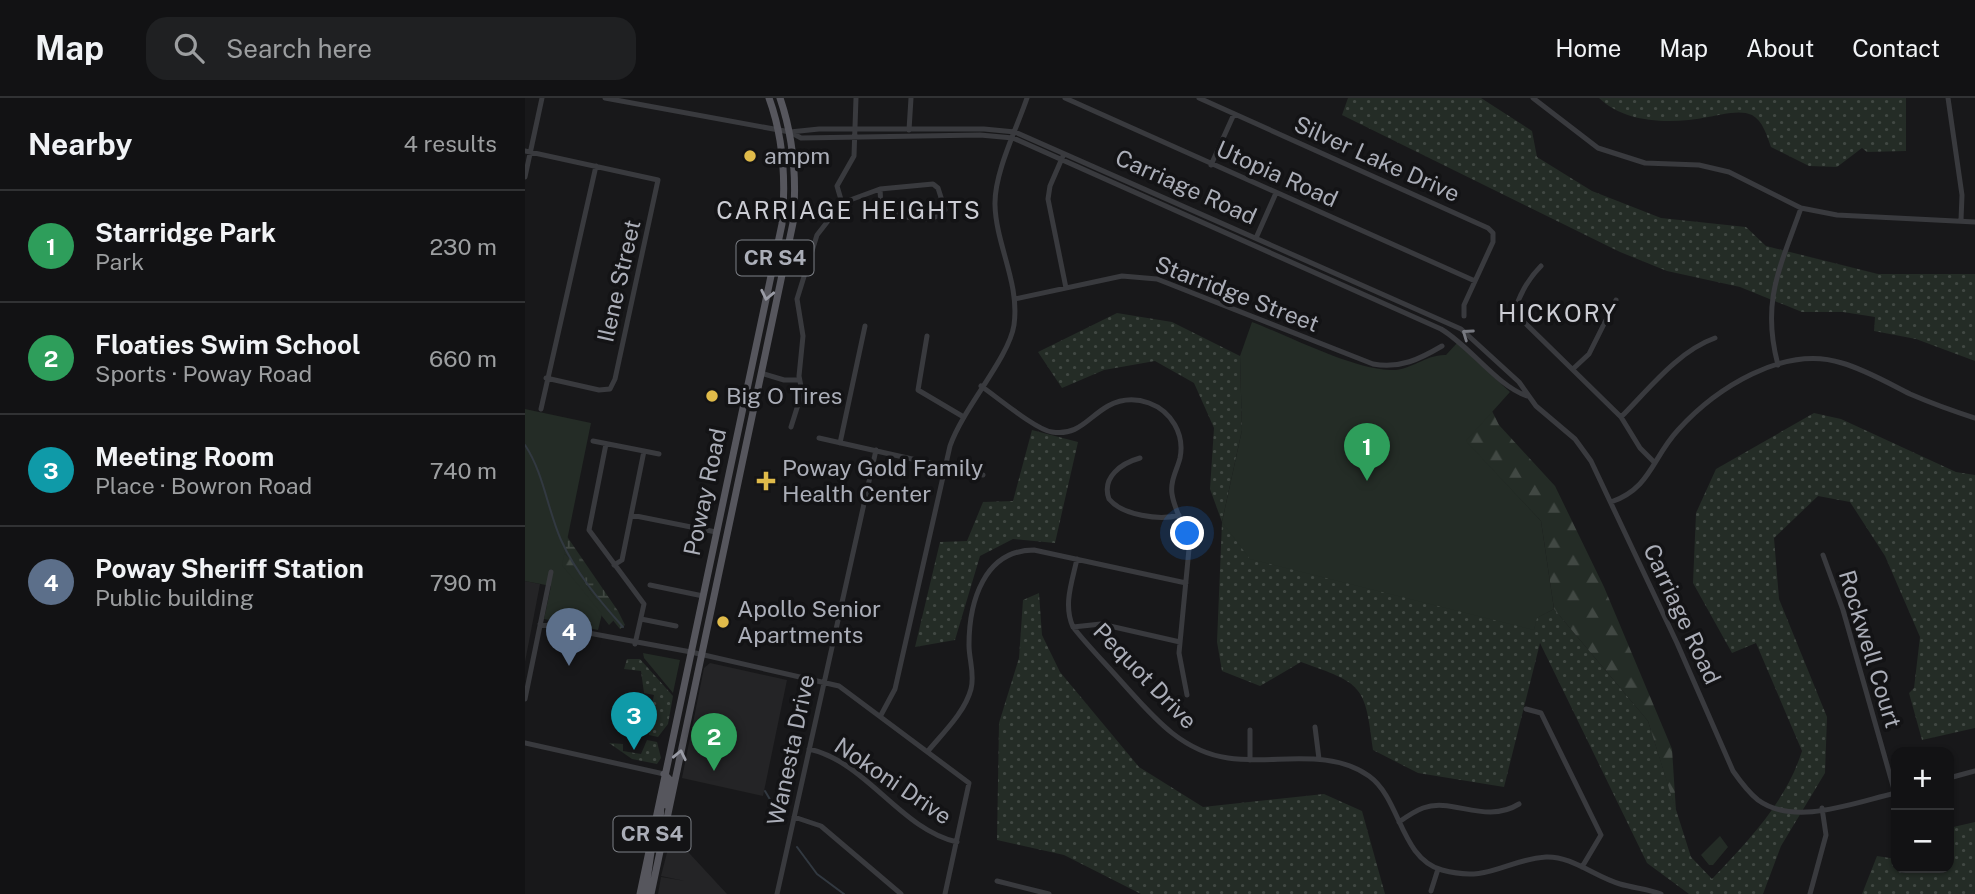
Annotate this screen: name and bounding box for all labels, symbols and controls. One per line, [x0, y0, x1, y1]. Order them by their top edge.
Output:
search box [146, 17, 636, 80]
text: Map [35, 29, 104, 67]
icon: search [170, 29, 208, 67]
text: Search here [226, 33, 372, 64]
text: Home [1555, 34, 1621, 62]
text: Map [1659, 34, 1708, 62]
text: About [1746, 34, 1814, 62]
text: Contact [1852, 34, 1940, 62]
street label: Silver Lake Drive [1290, 110, 1464, 207]
text: Nearby [28, 126, 132, 162]
text: 4 results [403, 130, 497, 157]
street label: Utopia Road [1212, 135, 1342, 212]
place label: ampm [764, 142, 830, 169]
street label: Carriage Road [1111, 143, 1261, 230]
marker: ampm [742, 148, 758, 164]
district label: CARRIAGE HEIGHTS [716, 196, 982, 224]
text: Starridge Park [95, 217, 276, 248]
street label: Ilene Street [591, 217, 646, 345]
text: 1 [46, 233, 56, 260]
text: 230 m [429, 233, 497, 260]
road number: CR S4 [737, 240, 813, 276]
text: Park [95, 248, 144, 275]
street label: Starridge Street [1151, 250, 1323, 337]
one-way arrow [761, 289, 776, 301]
district label: HICKORY [1498, 299, 1618, 327]
text: Floaties Swim School [95, 329, 361, 360]
one-way arrow [1462, 330, 1475, 342]
text: 2 [44, 345, 58, 372]
text: 660 m [429, 345, 497, 372]
text: Sports · Poway Road [95, 360, 312, 387]
place label: Big O Tires [726, 382, 842, 409]
marker: Big O Tires [704, 388, 720, 404]
pin: 1 [1344, 423, 1390, 481]
street label: Poway Road [678, 426, 731, 558]
text: Meeting Room [95, 441, 274, 472]
place label: Poway Gold Family Health Center [782, 454, 983, 507]
text: 3 [43, 457, 59, 484]
text: 740 m [430, 457, 497, 484]
marker: Poway Gold Family Health Center [756, 471, 776, 491]
text: Place · Bowron Road [95, 472, 312, 499]
your location [1170, 516, 1204, 550]
street label: Carriage Road [1638, 539, 1727, 688]
text: Poway Sheriff Station [95, 553, 364, 584]
street label: Rockwell Court [1834, 567, 1907, 731]
text: 4 [43, 569, 59, 596]
text: 790 m [430, 569, 497, 596]
text: Public building [95, 584, 254, 611]
place label: Apollo Senior Apartments [737, 595, 881, 648]
pin: 4 [546, 608, 592, 666]
marker: Apollo Senior Apartments [715, 614, 731, 630]
street label: Pequot Drive [1088, 617, 1203, 734]
street label: Wanesta Drive [761, 672, 820, 828]
pin: 3 [611, 692, 657, 750]
pin: 2 [691, 713, 737, 771]
street label: Nokoni Drive [830, 732, 957, 830]
map controls [1891, 747, 1954, 873]
button: + [1891, 747, 1954, 810]
one-way arrow [671, 749, 686, 761]
button: − [1891, 810, 1954, 873]
road number: CR S4 [613, 816, 691, 852]

